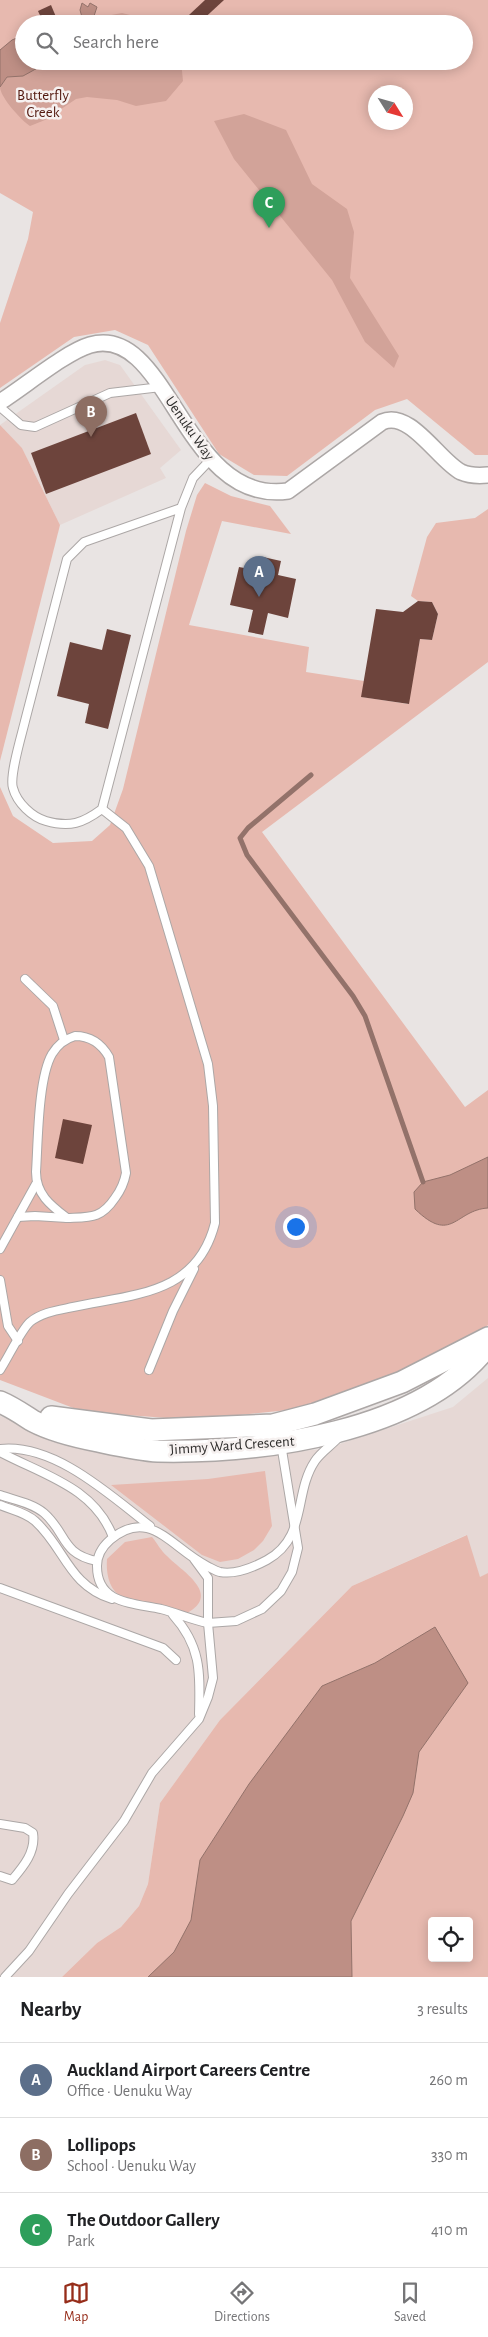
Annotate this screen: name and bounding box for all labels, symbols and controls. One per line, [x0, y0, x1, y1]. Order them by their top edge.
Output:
search box [15, 15, 473, 70]
icon: search [33, 29, 61, 57]
text: Search here [73, 33, 159, 52]
north arrow [368, 85, 413, 130]
park label: Butterfly Creek [17, 88, 69, 120]
pin: C [253, 187, 285, 228]
street label: Uenuku Way [162, 394, 217, 463]
pin: B [75, 396, 107, 437]
pin: A [243, 556, 275, 597]
your location [283, 1214, 309, 1240]
street label: Jimmy Ward Crescent [169, 1434, 295, 1457]
map controls [428, 1917, 473, 1962]
button: locate [428, 1917, 473, 1962]
text: Nearby [20, 1999, 81, 2020]
text: 3 results [417, 2001, 468, 2017]
text: Auckland Airport Careers Centre [67, 2061, 310, 2080]
text: A [31, 2072, 41, 2088]
text: 260 m [429, 2072, 468, 2088]
text: Office · Uenuku Way [67, 2083, 192, 2099]
text: Lollipops [67, 2136, 136, 2155]
text: B [31, 2147, 41, 2163]
text: 330 m [431, 2147, 468, 2163]
text: School · Uenuku Way [67, 2158, 196, 2174]
text: The Outdoor Gallery [67, 2211, 220, 2230]
text: C [32, 2222, 40, 2238]
text: 410 m [431, 2222, 468, 2238]
text: Park [67, 2233, 95, 2249]
tab: Map [62, 2279, 90, 2326]
tab: Directions [214, 2279, 270, 2326]
tab: Saved [394, 2279, 426, 2326]

